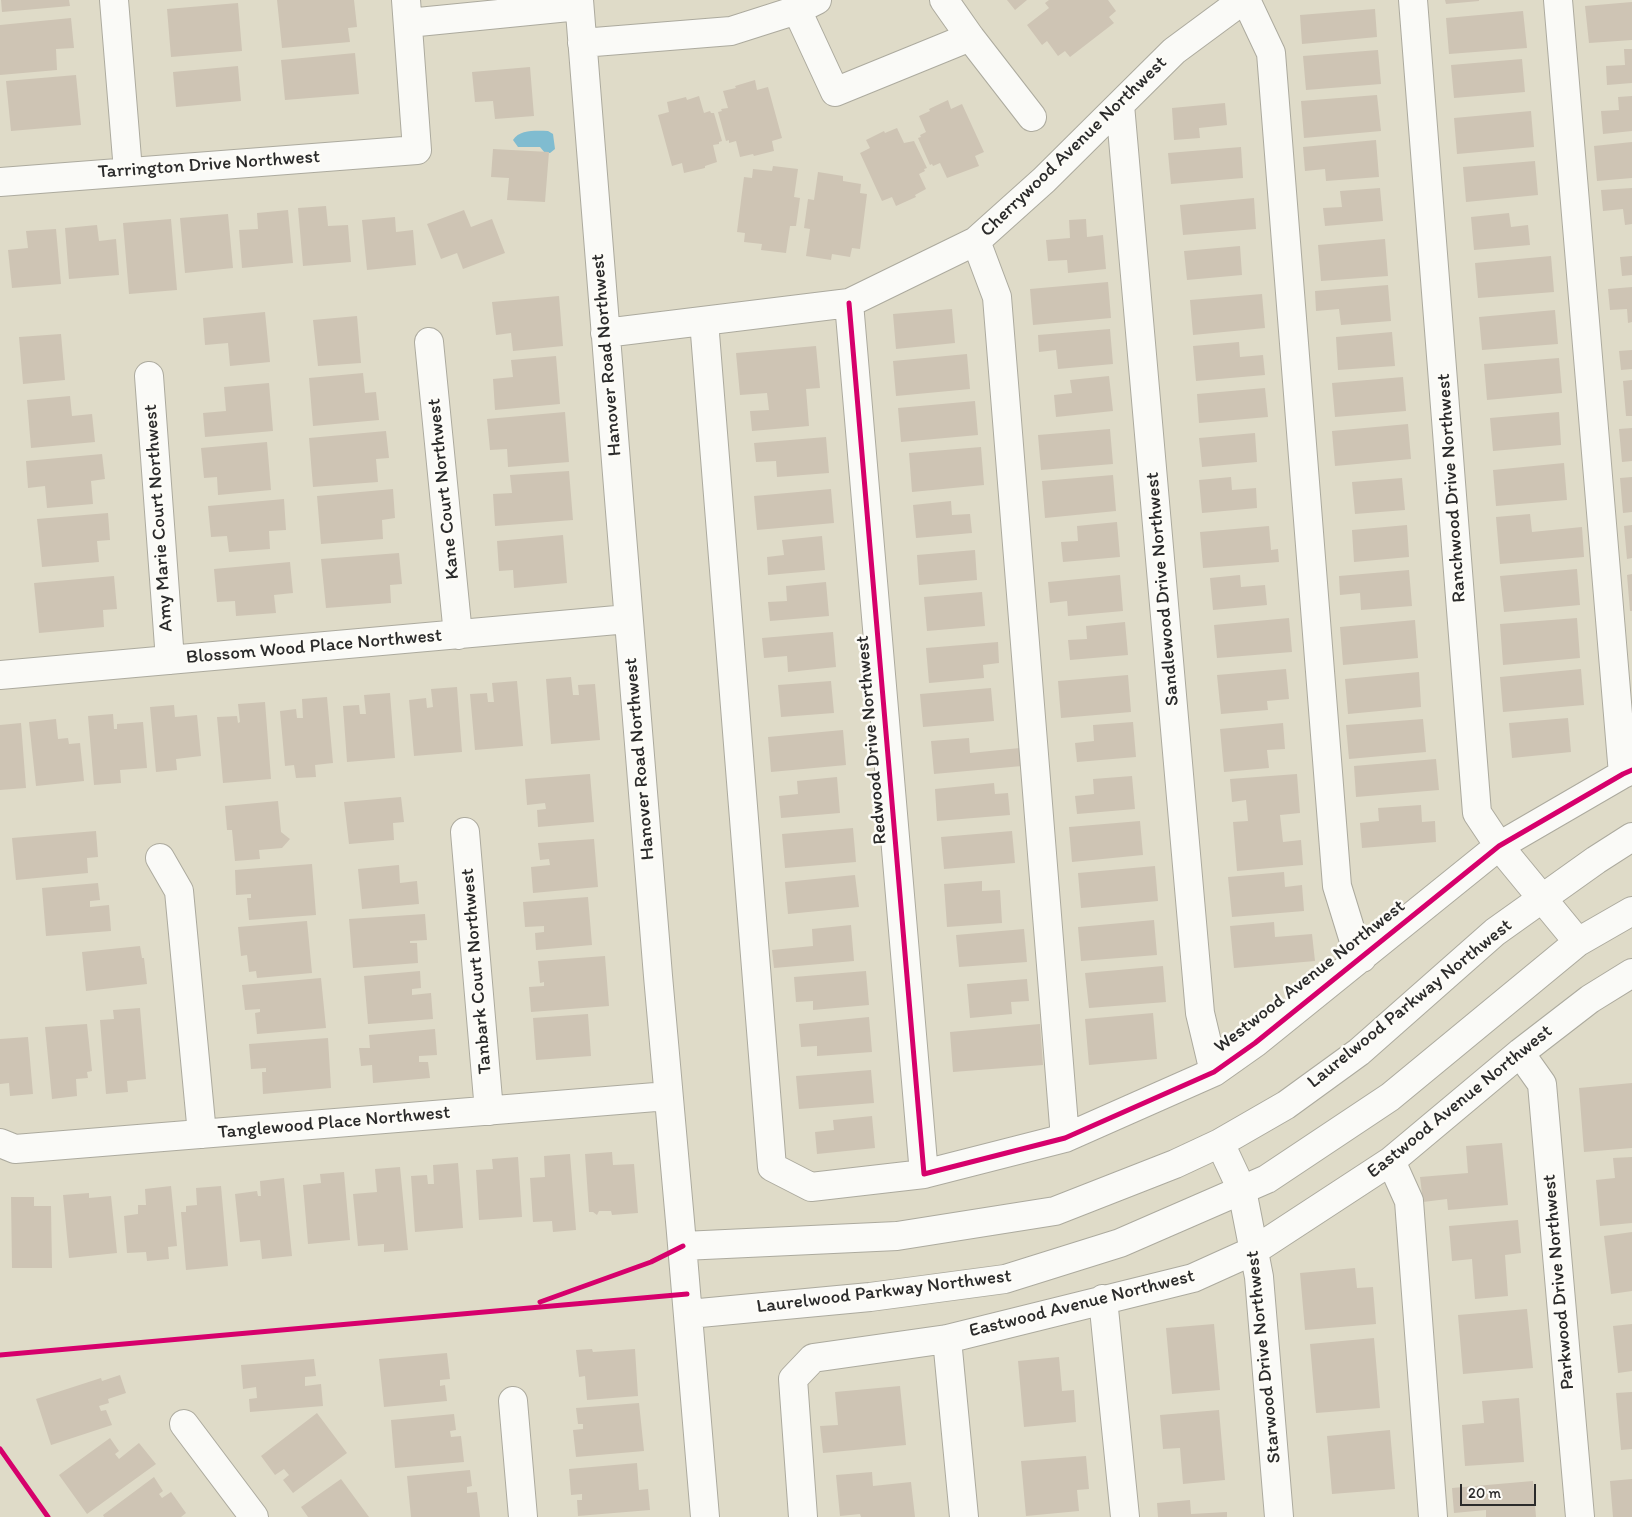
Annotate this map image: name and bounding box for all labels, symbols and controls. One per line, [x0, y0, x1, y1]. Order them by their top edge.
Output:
street label: Cherrywood Avenue Northwest [976, 52, 1172, 242]
street label: Tarrington Drive Northwest [97, 146, 321, 184]
street label: Hanover Road Northwest [587, 253, 627, 457]
street label: Ranchwood Drive Northwest [1433, 373, 1471, 603]
street label: Kane Court Northwest [423, 397, 465, 581]
street label: Amy Marie Court Northwest [140, 403, 178, 633]
street label: Sandlewood Drive Northwest [1141, 471, 1185, 707]
street label: Blossom Wood Place Northwest [185, 624, 443, 670]
street label: Redwood Drive Northwest [852, 635, 892, 845]
street label: Hanover Road Northwest [620, 657, 660, 861]
street label: Tanbark Court Northwest [457, 867, 497, 1075]
street label: Westwood Avenue Northwest [1210, 895, 1410, 1059]
street label: Laurelwood Parkway Northwest [1303, 914, 1517, 1094]
street label: Eastwood Avenue Northwest [1363, 1020, 1557, 1184]
street label: Tanglewood Place Northwest [217, 1101, 451, 1145]
street label: Parkwood Drive Northwest [1538, 1173, 1580, 1391]
street label: Starwood Drive Northwest [1241, 1249, 1287, 1465]
street label: Laurelwood Parkway Northwest [755, 1265, 1013, 1319]
street label: Eastwood Avenue Northwest [967, 1265, 1197, 1343]
scale bar [1462, 1474, 1538, 1506]
text: 20 m [1468, 1484, 1501, 1502]

